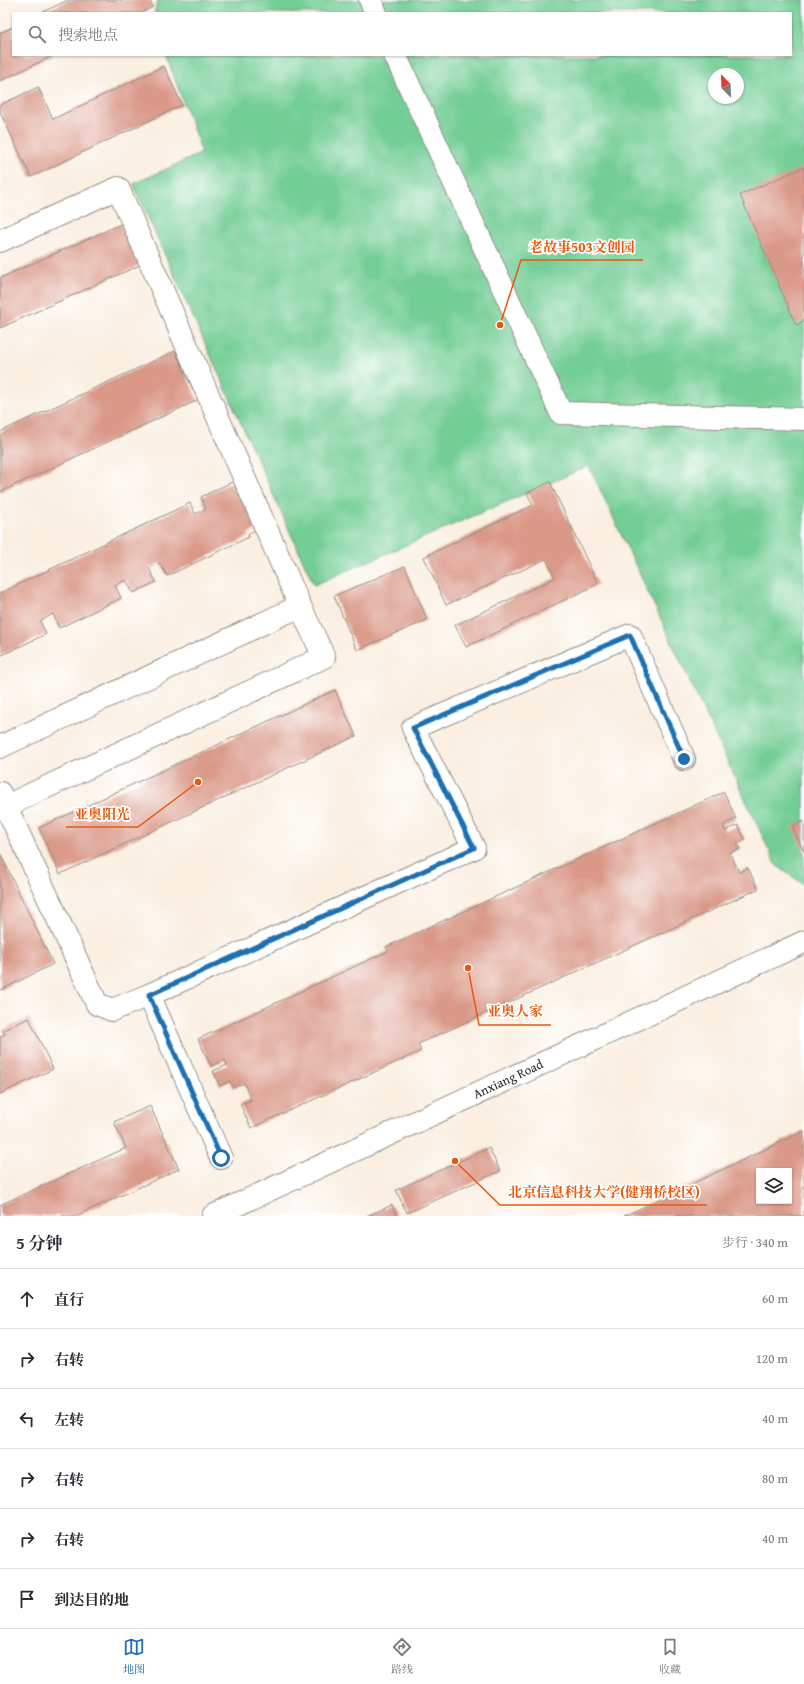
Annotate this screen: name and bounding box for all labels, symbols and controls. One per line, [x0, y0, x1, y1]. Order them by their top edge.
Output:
search box [12, 12, 792, 56]
icon: search [26, 23, 48, 45]
text: 搜索地点 [58, 24, 118, 45]
north arrow [708, 68, 744, 104]
callout: 老故事503文创园 [521, 234, 643, 260]
text: 老故事503文创园 [529, 237, 635, 257]
route end [675, 750, 693, 768]
callout: 亚奥阳光 [66, 801, 138, 827]
text: 亚奥阳光 [74, 804, 130, 824]
callout: 亚奥人家 [479, 999, 551, 1025]
text: 亚奥人家 [487, 1001, 543, 1021]
street label: Anxiang Road [470, 1054, 546, 1104]
route start [212, 1149, 230, 1167]
map controls [756, 1168, 792, 1204]
button: layers [756, 1168, 792, 1204]
callout: 北京信息科技大学(健翔桥校区) [500, 1179, 707, 1205]
text: 北京信息科技大学(健翔桥校区) [508, 1182, 700, 1202]
text: 5 分钟 [16, 1230, 63, 1255]
text: 步行 · 340 m [722, 1233, 788, 1252]
icon: ahead [16, 1288, 38, 1310]
text: 直行 [54, 1289, 84, 1310]
text: 60 m [762, 1289, 788, 1308]
icon: right [16, 1348, 38, 1370]
text: 右转 [54, 1349, 84, 1370]
text: 120 m [756, 1349, 788, 1368]
icon: left [16, 1408, 38, 1430]
text: 左转 [54, 1409, 84, 1430]
text: 40 m [762, 1409, 788, 1428]
icon: right [16, 1468, 38, 1490]
text: 右转 [54, 1469, 84, 1490]
text: 80 m [762, 1469, 788, 1488]
icon: right [16, 1528, 38, 1550]
text: 右转 [54, 1529, 84, 1550]
text: 40 m [762, 1529, 788, 1548]
icon: arrive [16, 1588, 38, 1610]
text: 到达目的地 [54, 1589, 129, 1610]
tab: 地图 [123, 1636, 145, 1677]
tab: 路线 [391, 1636, 413, 1677]
tab: 收藏 [659, 1636, 681, 1677]

